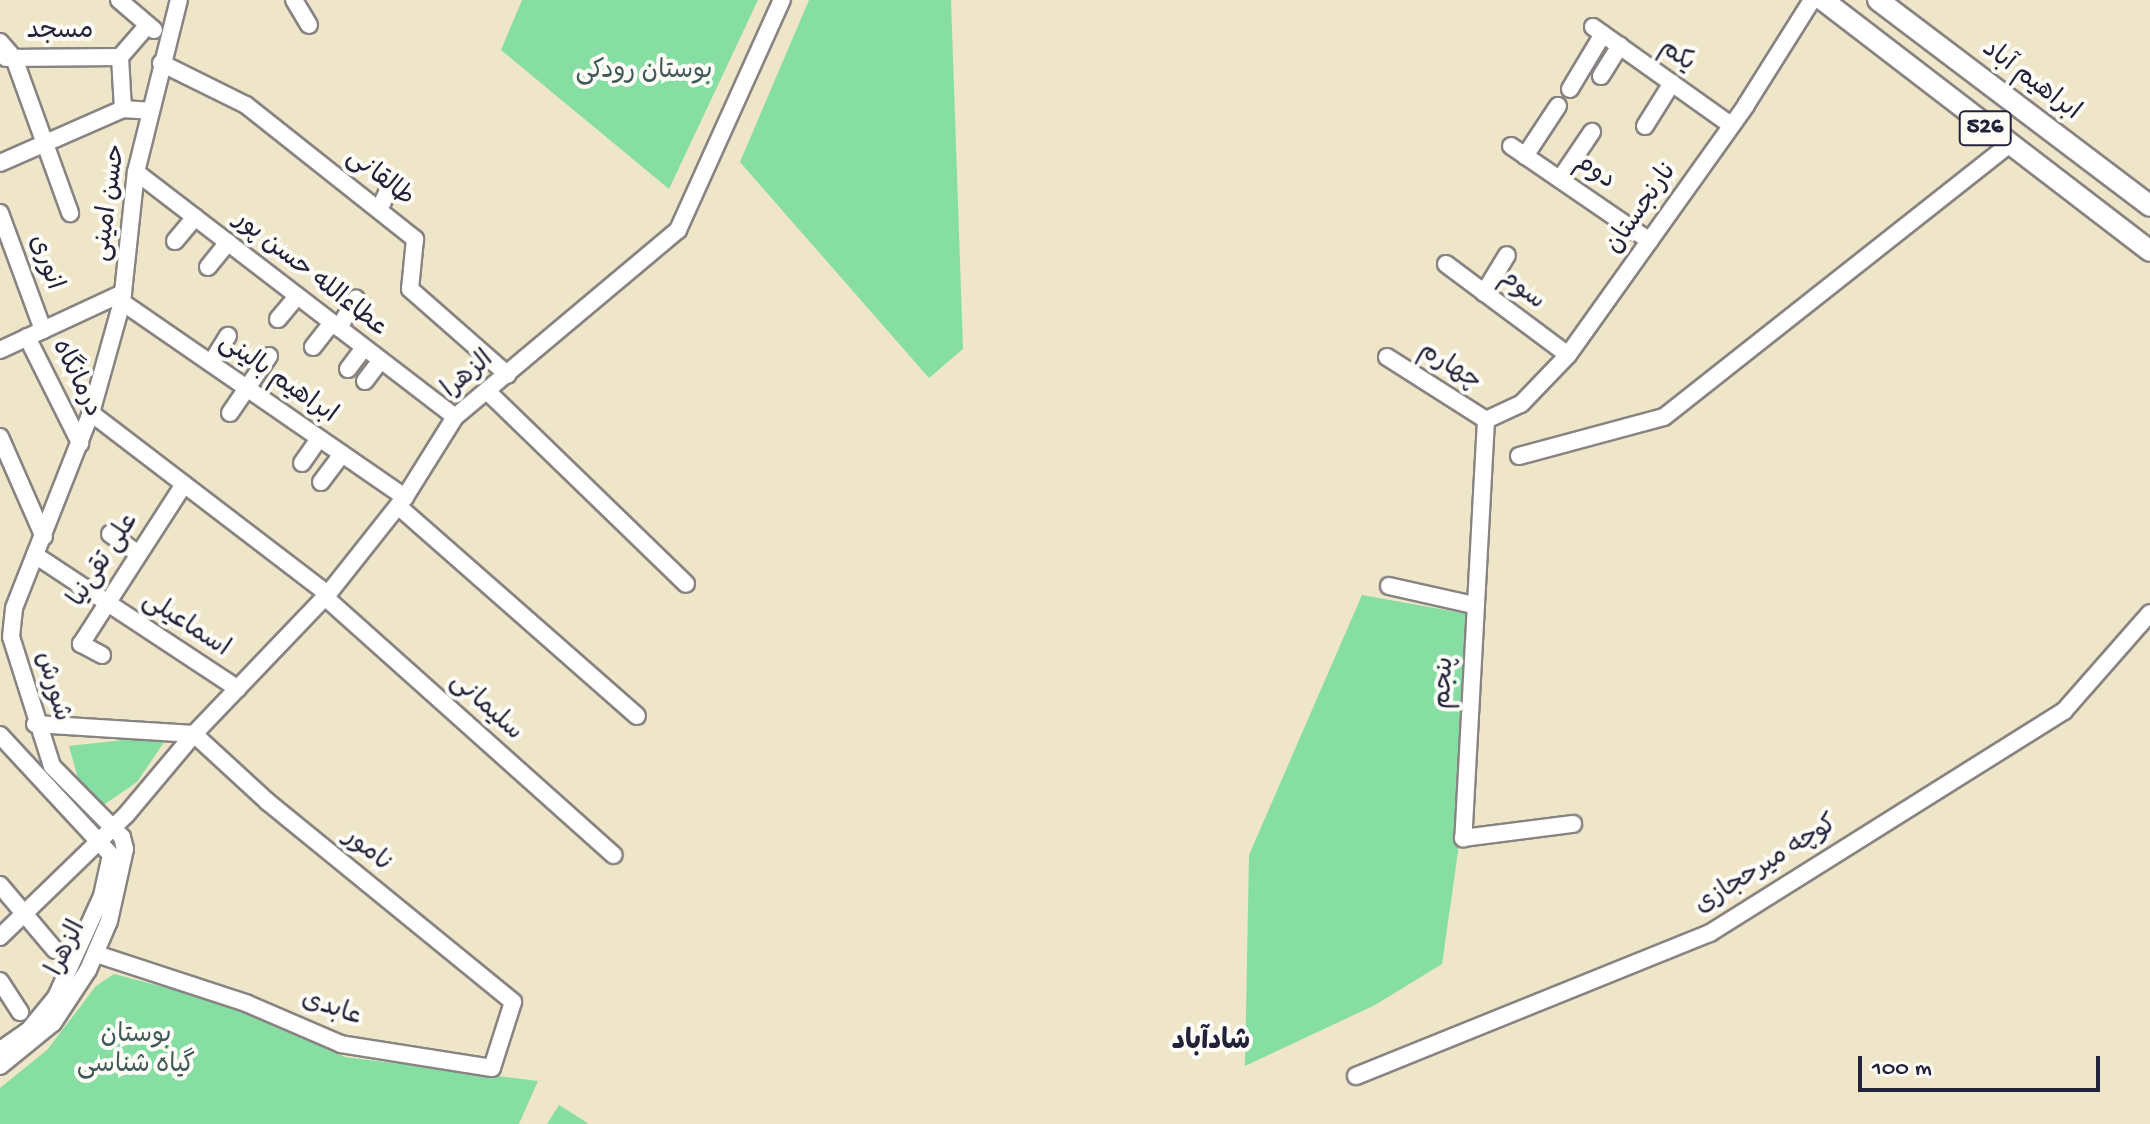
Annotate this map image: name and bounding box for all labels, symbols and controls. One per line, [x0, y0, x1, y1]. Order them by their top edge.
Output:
street label: مسجد [27, 17, 93, 49]
street label: یکم [1652, 34, 1700, 80]
street label: ابراهیم آباد [1975, 35, 2085, 129]
park label: بوستان رودکی [575, 57, 713, 89]
road number: 526 [1957, 108, 2013, 148]
street label: حسن امینی [87, 142, 135, 264]
street label: طالقانی [339, 143, 419, 215]
street label: دوم [1568, 148, 1620, 198]
street label: نارنجستان [1600, 157, 1686, 261]
street label: عطاءالله حسن پور [226, 206, 394, 346]
street label: انوری [20, 231, 68, 295]
street label: سوم [1492, 264, 1550, 318]
street label: ابراهیم بالینی [212, 328, 342, 432]
street label: درمانگاه [43, 335, 107, 423]
street label: چهارم [1412, 337, 1486, 399]
street label: الزهرا [437, 345, 501, 407]
street label: علی تقی‌نیا [63, 508, 147, 614]
street label: اسماعیلی [135, 586, 235, 666]
street label: شورش [26, 649, 76, 725]
street label: پنجم [1429, 656, 1463, 710]
street label: سلیمانی [442, 667, 528, 749]
street label: کوچه میرحجازی [1690, 810, 1844, 922]
street label: نامور [336, 823, 398, 881]
street label: الزهرا [41, 916, 95, 982]
street label: عابدی [297, 985, 365, 1035]
park label: بوستان گیاه شناسی [77, 1021, 195, 1082]
district label: شادآباد [1172, 1026, 1250, 1060]
scale bar [1862, 1040, 2104, 1090]
text: 100 m [1872, 1055, 1932, 1084]

